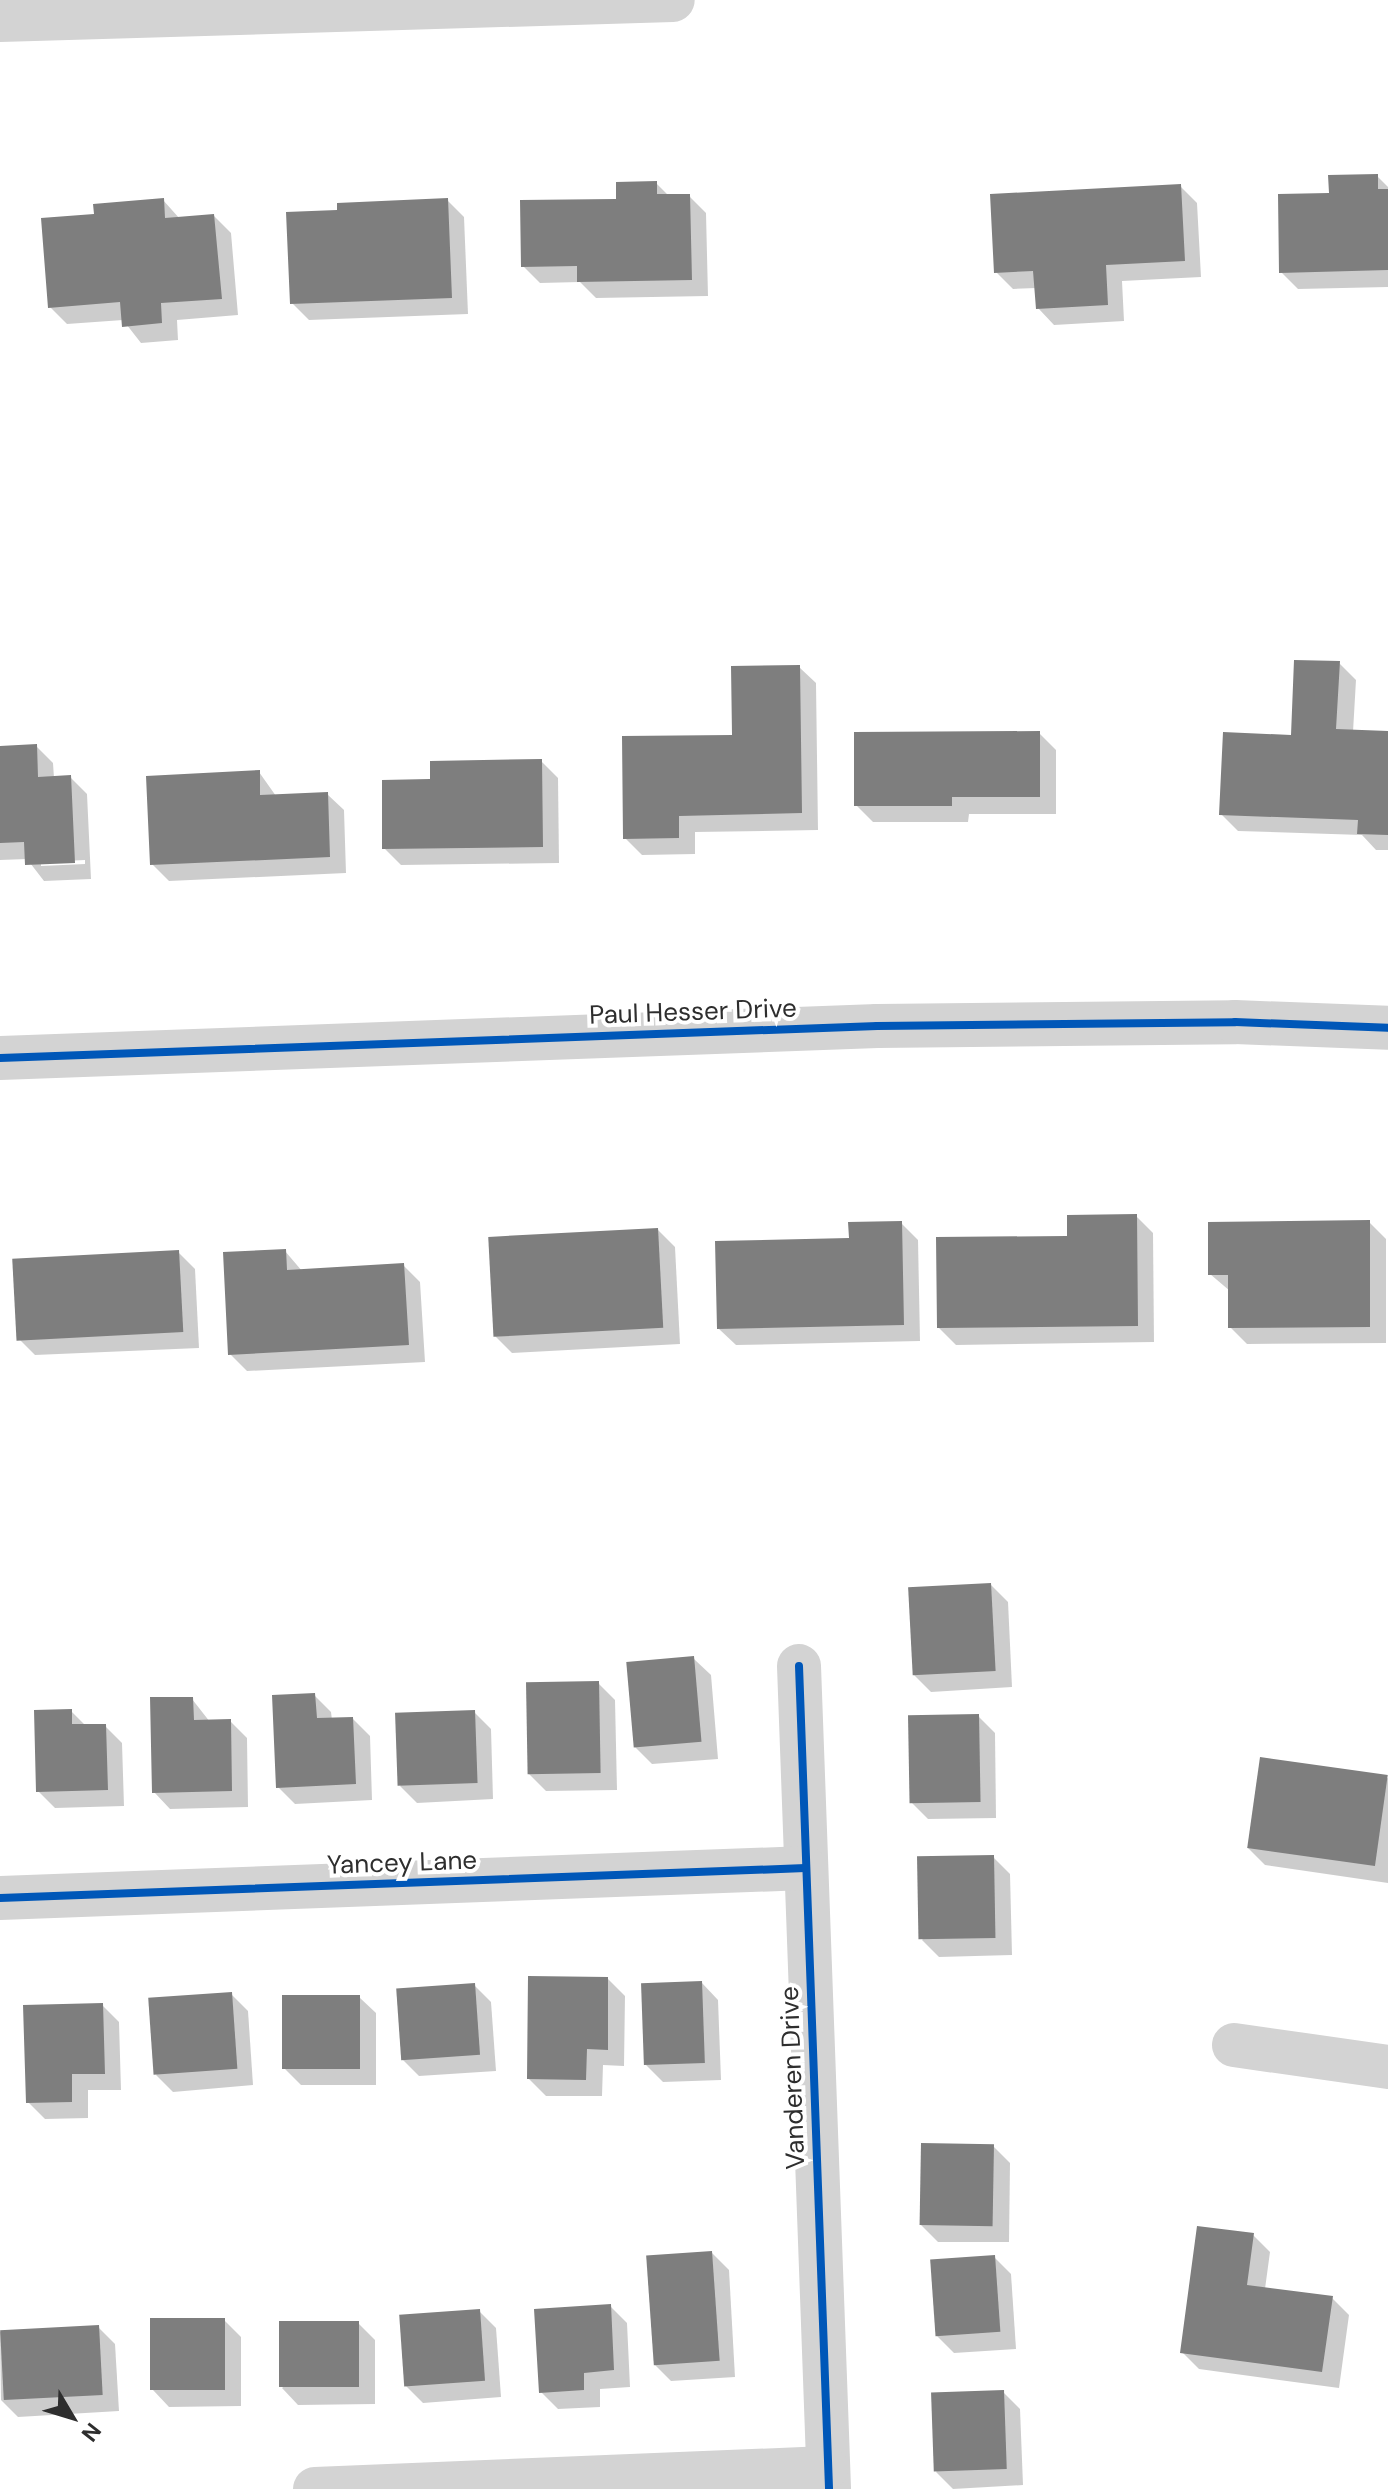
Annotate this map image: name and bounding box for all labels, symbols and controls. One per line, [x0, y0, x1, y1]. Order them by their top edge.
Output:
street label: Paul Hesser Drive [589, 993, 797, 1031]
street label: Yancey Lane [326, 1845, 478, 1881]
street label: Vanderen Drive [774, 1986, 812, 2170]
north arrow [32, 2377, 112, 2457]
text: N [75, 2417, 108, 2447]

